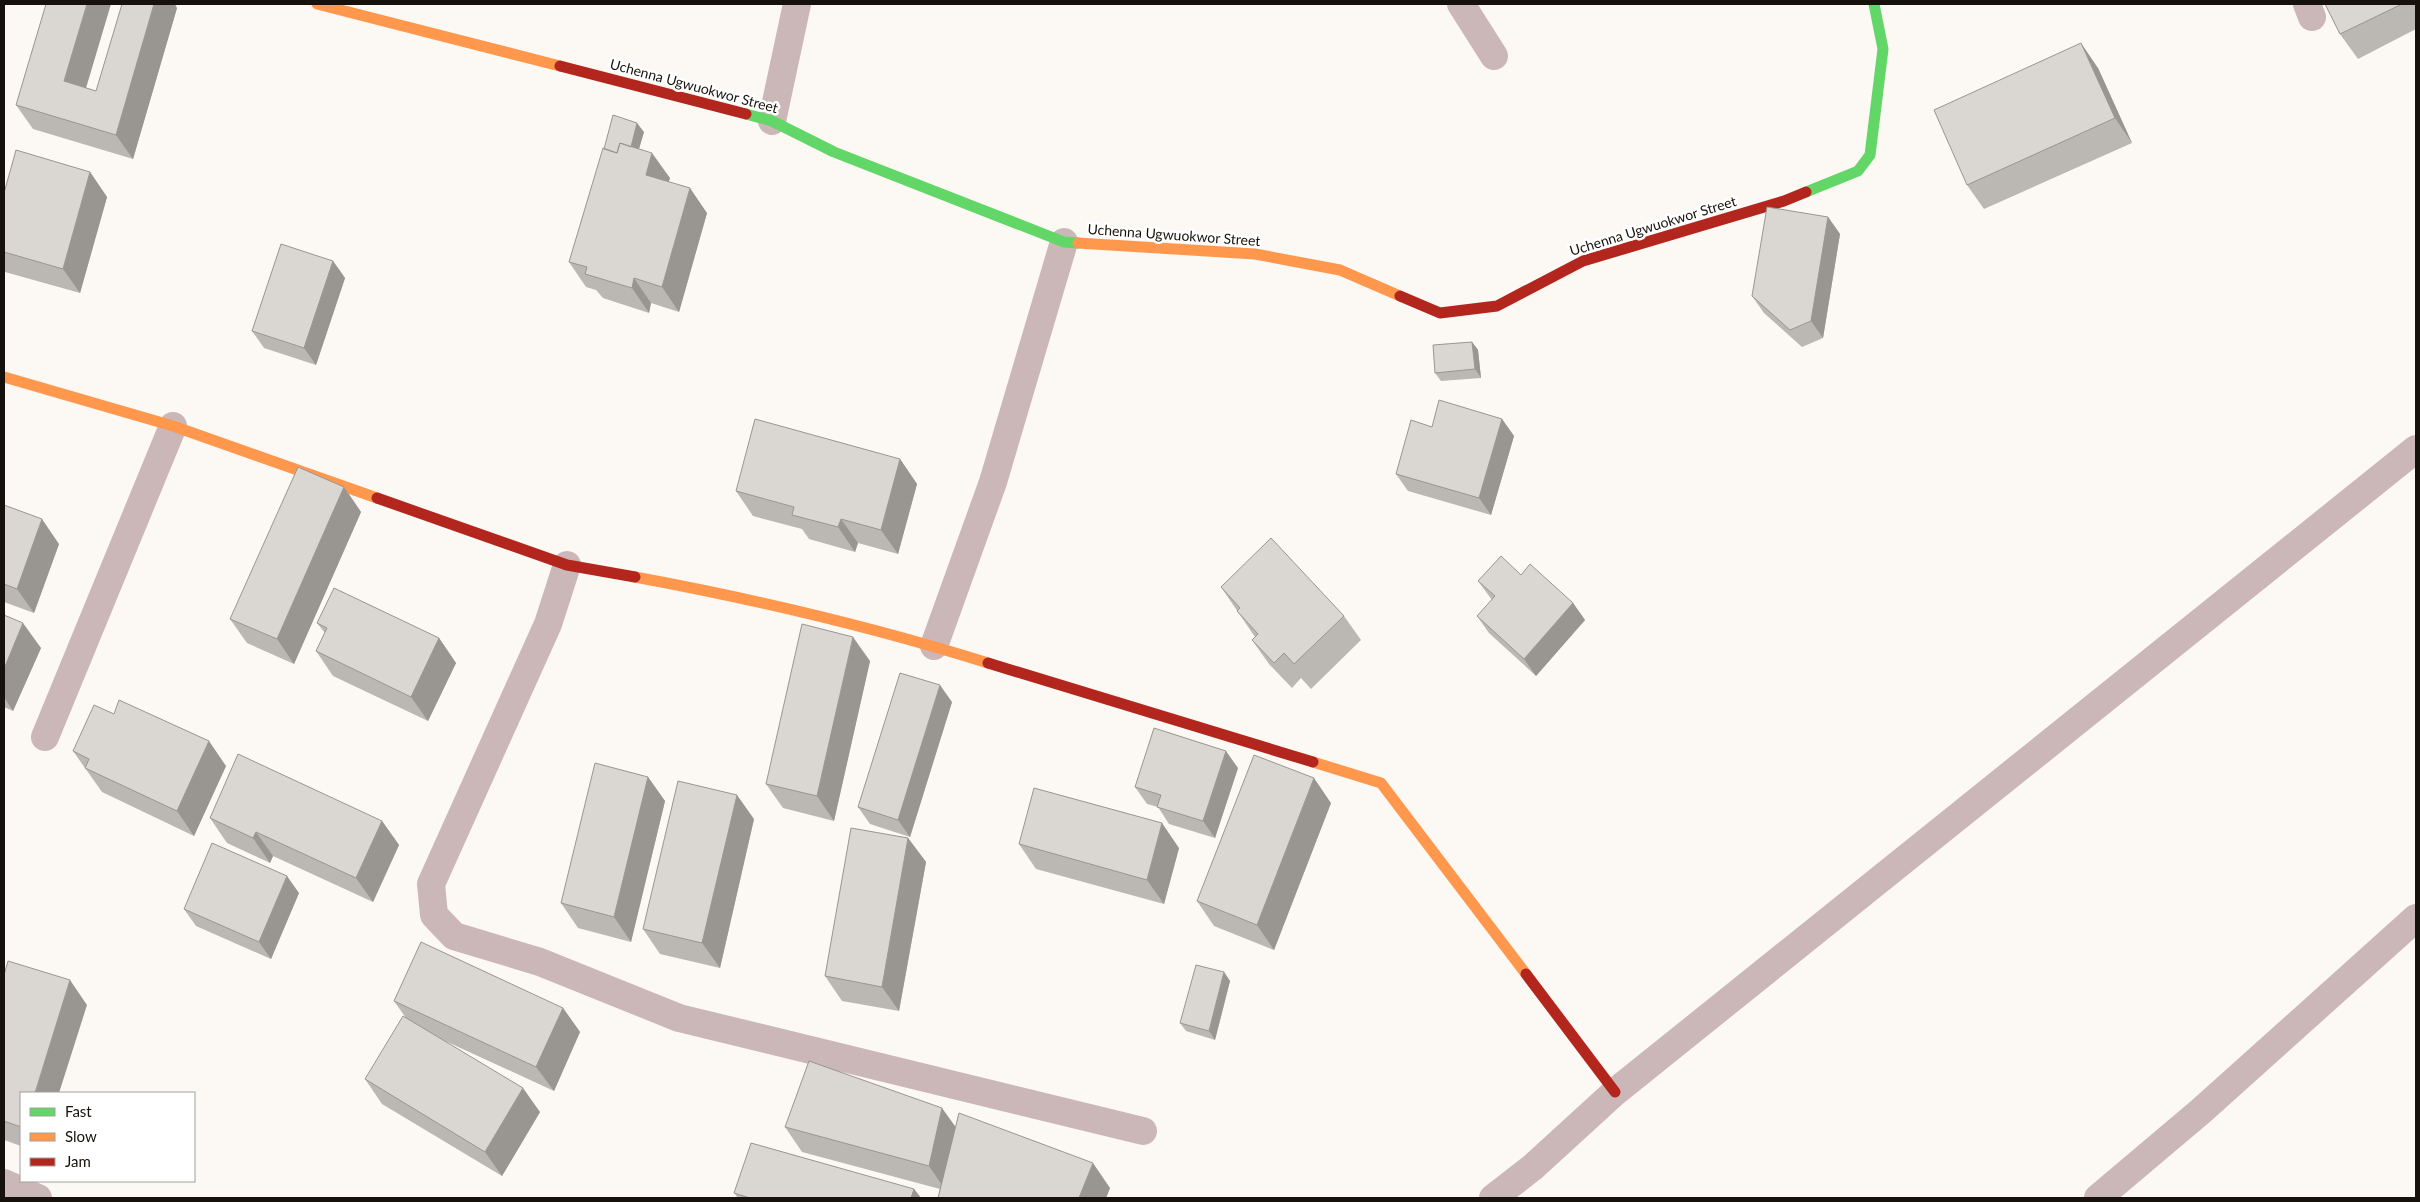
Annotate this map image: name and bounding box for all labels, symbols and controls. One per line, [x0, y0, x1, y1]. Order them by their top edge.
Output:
street label: Uchenna Ugwuokwor Street [608, 55, 780, 116]
street label: Uchenna Ugwuokwor Street [1568, 192, 1738, 259]
street label: Uchenna Ugwuokwor Street [1087, 220, 1261, 249]
legend [20, 1092, 195, 1182]
text: Fast [65, 1102, 92, 1120]
text: Slow [65, 1127, 97, 1145]
text: Jam [65, 1152, 91, 1170]

